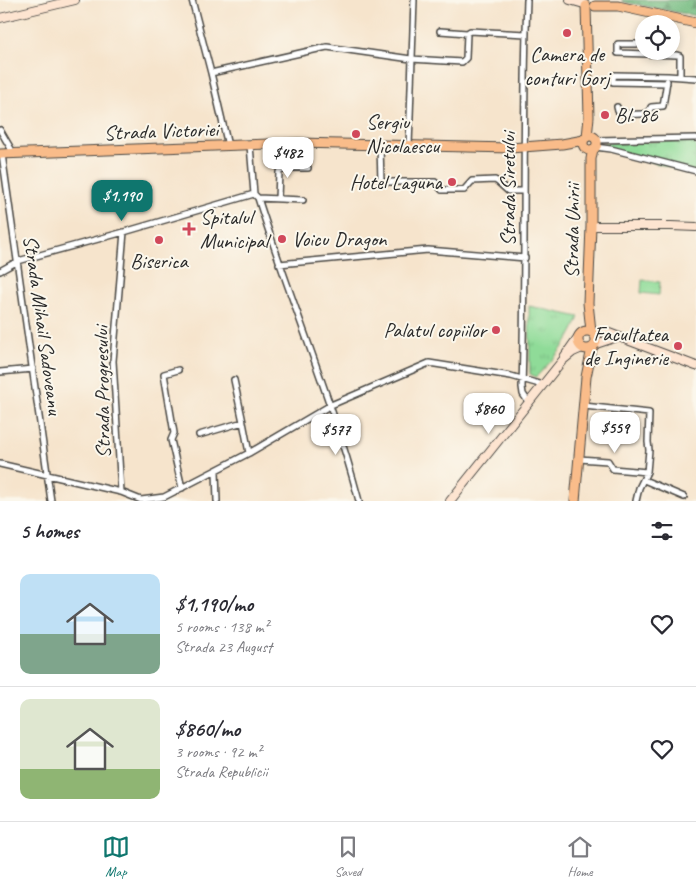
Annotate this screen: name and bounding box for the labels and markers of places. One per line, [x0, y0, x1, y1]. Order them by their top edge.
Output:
marker: Camera de conturi Gorj [561, 27, 573, 39]
place label: Camera de conturi Gorj [524, 41, 612, 91]
place label: Bl. 86 [615, 102, 658, 128]
place label: Sergiu Nicolaescu [366, 109, 440, 159]
marker: Bl. 86 [599, 109, 611, 121]
marker: Sergiu Nicolaescu [350, 128, 362, 140]
pin: $482 [258, 136, 318, 179]
place label: Hotel Laguna [350, 169, 444, 195]
marker: Hotel Laguna [446, 176, 458, 188]
pin: $1,190 [81, 180, 163, 222]
place label: Spitalul Municipal [200, 204, 271, 254]
marker: Spitalul Municipal [182, 222, 196, 236]
place label: Voicu Dragon [292, 226, 387, 252]
marker: Voicu Dragon [276, 233, 288, 245]
marker: Biserica [153, 234, 165, 246]
place label: Biserica [130, 248, 190, 274]
place label: Palatul copiilor [383, 317, 488, 343]
place label: Facultatea de Inginerie [584, 321, 670, 371]
marker: Palatul copiilor [490, 324, 502, 336]
marker: Facultatea de Inginerie [672, 340, 684, 352]
pin: $860 [459, 392, 519, 435]
pin: $559 [585, 412, 645, 454]
pin: $577 [306, 414, 366, 456]

